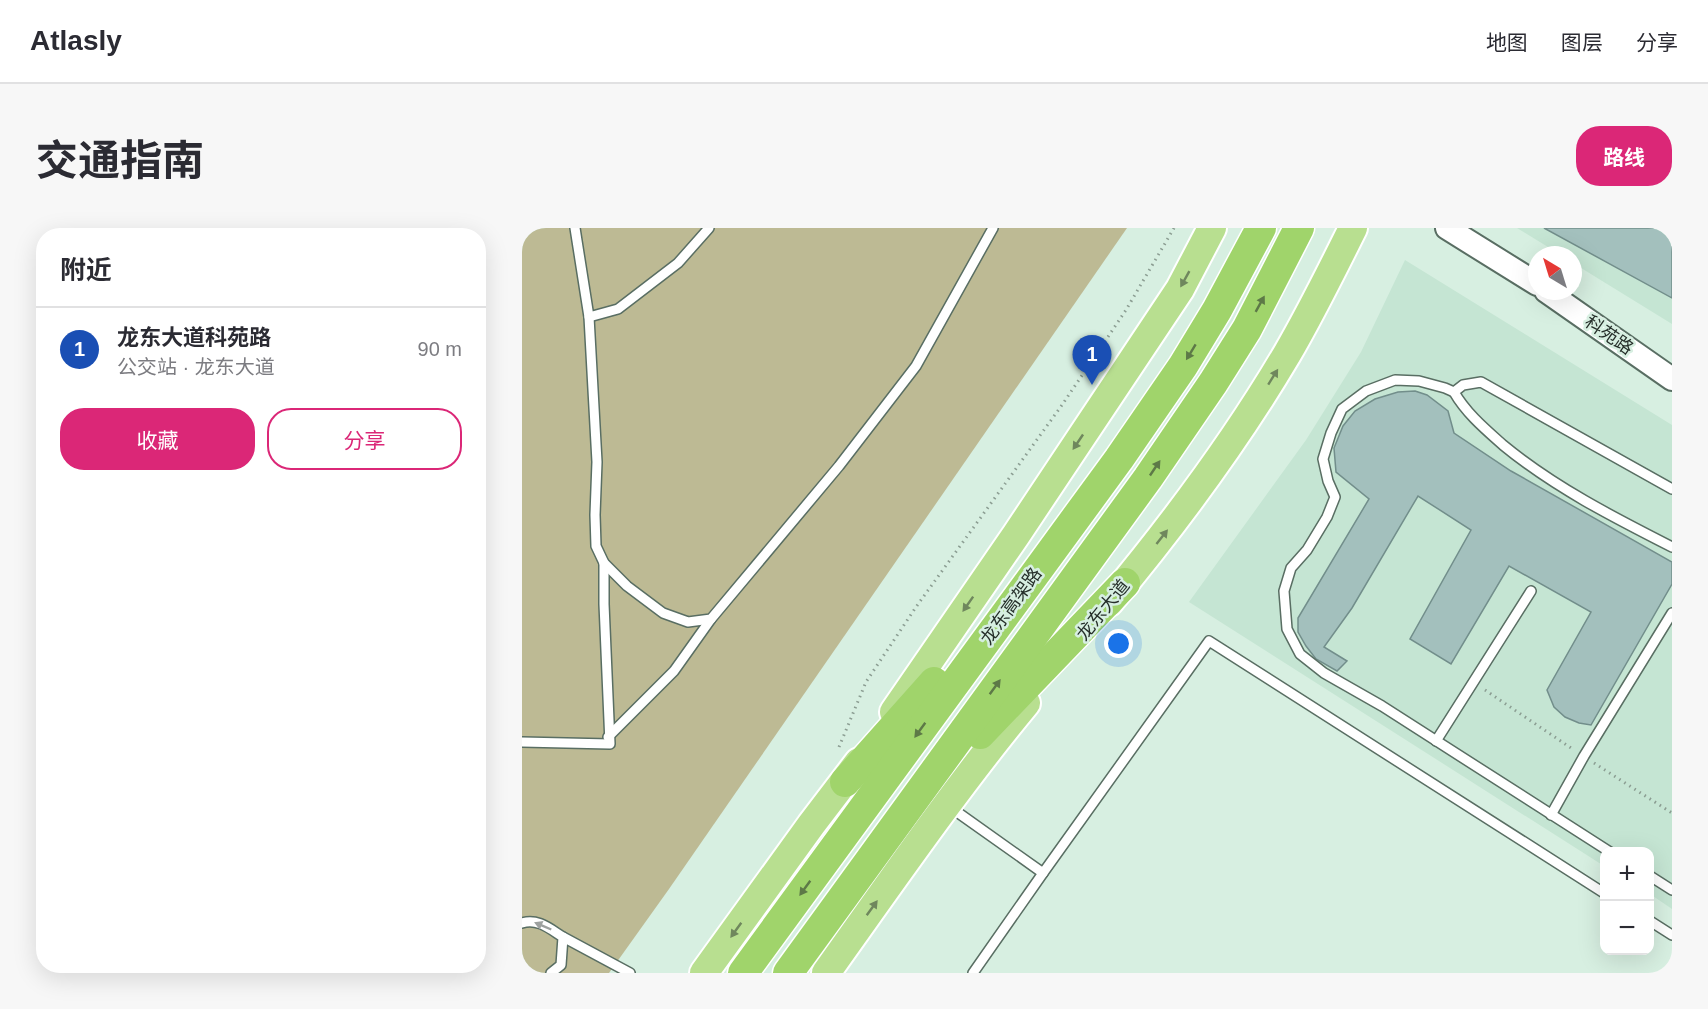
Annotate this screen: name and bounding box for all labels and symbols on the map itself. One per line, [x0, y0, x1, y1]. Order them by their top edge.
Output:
north arrow [1528, 246, 1582, 300]
one-way arrow [1180, 271, 1190, 288]
one-way arrow [1255, 295, 1265, 312]
street label: 科苑路 [1581, 311, 1637, 359]
pin: 1 [1072, 336, 1112, 385]
one-way arrow [1186, 344, 1197, 360]
one-way arrow [1267, 369, 1278, 385]
one-way arrow [1072, 434, 1083, 451]
one-way arrow [1149, 460, 1161, 476]
one-way arrow [1155, 529, 1168, 545]
street label: 龙东高架路 [976, 564, 1046, 648]
street label: 龙东大道 [1073, 576, 1133, 644]
one-way arrow [962, 595, 974, 611]
your location [1104, 629, 1133, 658]
one-way arrow [989, 679, 1002, 695]
one-way arrow [914, 722, 926, 738]
one-way arrow [799, 879, 811, 895]
one-way arrow [866, 901, 878, 917]
one-way arrow [533, 921, 551, 931]
one-way arrow [730, 922, 742, 937]

